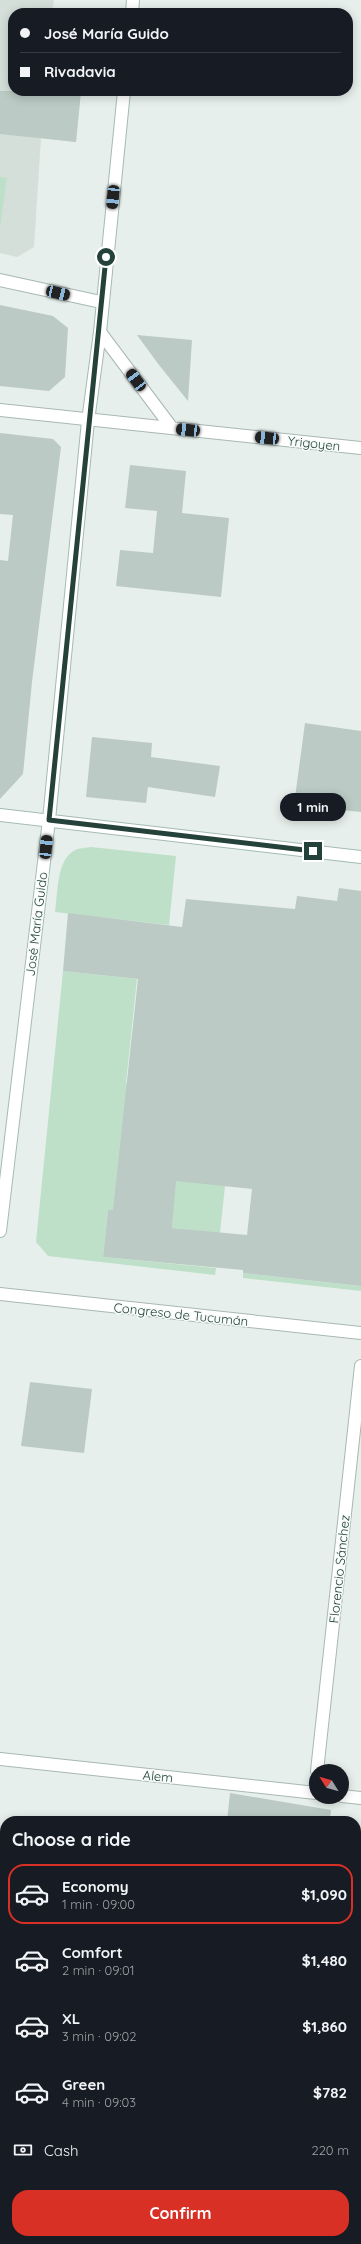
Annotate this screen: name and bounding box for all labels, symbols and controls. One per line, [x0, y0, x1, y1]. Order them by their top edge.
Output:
text: José María Guido [44, 24, 169, 43]
text: Rivadavia [44, 62, 116, 81]
car [106, 184, 120, 210]
route start [97, 248, 115, 266]
car [45, 284, 71, 302]
car [124, 367, 148, 393]
car [175, 423, 201, 437]
car [254, 431, 280, 445]
street label: Yrigoyen [287, 432, 341, 454]
callout: 1 min [280, 793, 346, 821]
text: 1 min [297, 799, 329, 815]
car [39, 834, 53, 860]
route end [304, 842, 322, 860]
street label: José María Guido [22, 871, 50, 977]
street label: Congreso de Tucumán [113, 1299, 249, 1329]
street label: Florencio Sánchez [325, 1514, 353, 1624]
north arrow [309, 1764, 349, 1804]
map controls [309, 1764, 349, 1804]
street label: Alem [142, 1766, 174, 1786]
text: Choose a ride [12, 1828, 131, 1851]
icon: car [14, 1876, 50, 1912]
text: Economy [62, 1877, 129, 1896]
text: $1,090 [301, 1885, 347, 1904]
text: 1 min · 09:00 [62, 1896, 135, 1912]
icon: car [14, 1942, 50, 1978]
text: Comfort [62, 1943, 123, 1962]
text: $1,480 [302, 1951, 347, 1970]
text: 2 min · 09:01 [62, 1962, 135, 1978]
icon: car [14, 2008, 50, 2044]
text: XL [62, 2009, 80, 2028]
text: $1,860 [302, 2017, 347, 2036]
text: 3 min · 09:02 [62, 2028, 137, 2044]
icon: car [14, 2074, 50, 2110]
text: Green [62, 2075, 105, 2094]
text: $782 [313, 2083, 347, 2102]
text: 4 min · 09:03 [62, 2094, 136, 2110]
icon: cash [12, 2139, 34, 2161]
text: Cash [44, 2141, 78, 2160]
text: 220 m [311, 2142, 349, 2158]
button: Confirm [12, 2190, 349, 2236]

